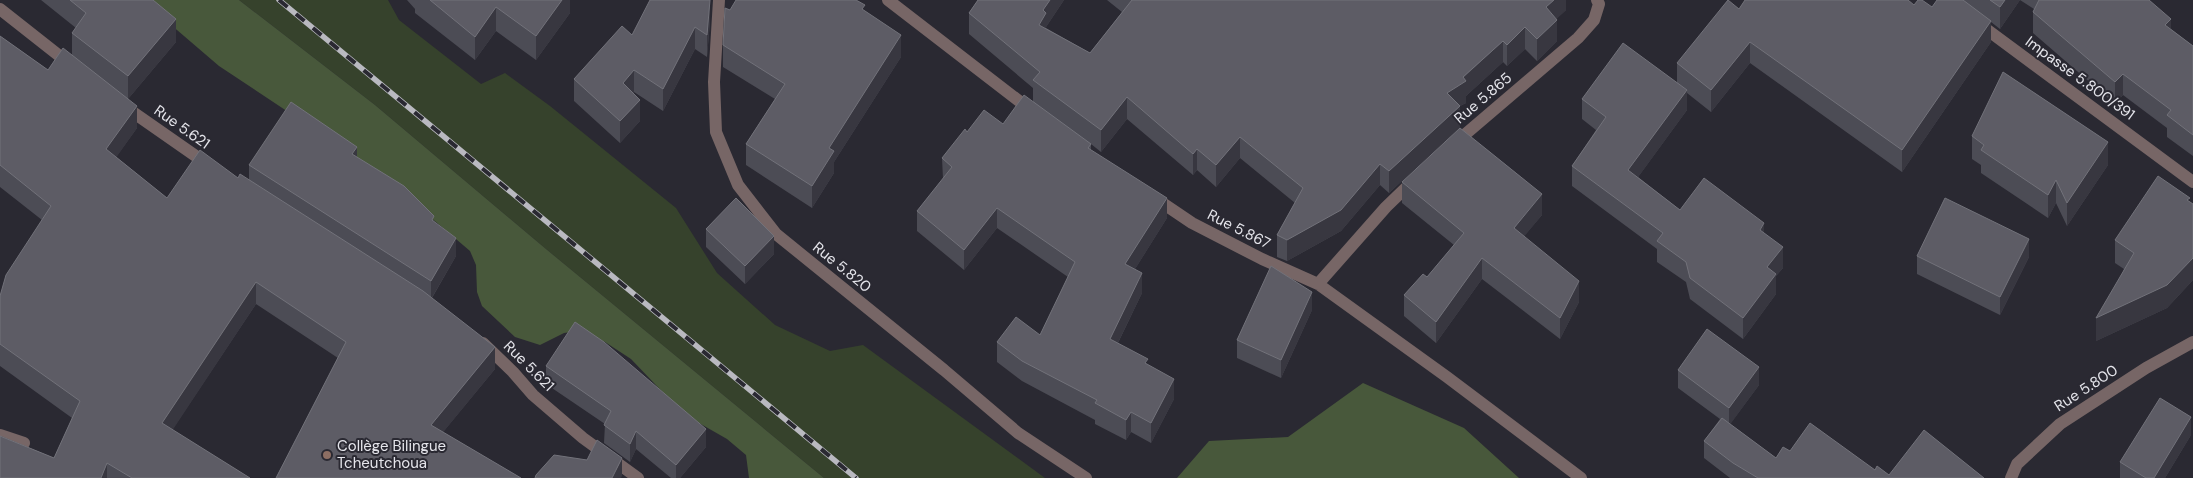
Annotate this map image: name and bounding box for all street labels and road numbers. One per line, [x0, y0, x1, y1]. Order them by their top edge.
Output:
street label: Impasse 5.800/391 [2021, 31, 2139, 125]
street label: Rue 5.865 [1450, 68, 1516, 128]
street label: Rue 5.621 [150, 100, 214, 154]
street label: Rue 5.867 [1204, 205, 1274, 253]
street label: Rue 5.820 [809, 237, 875, 297]
street label: Rue 5.621 [499, 336, 559, 396]
street label: Rue 5.800 [2050, 360, 2122, 416]

